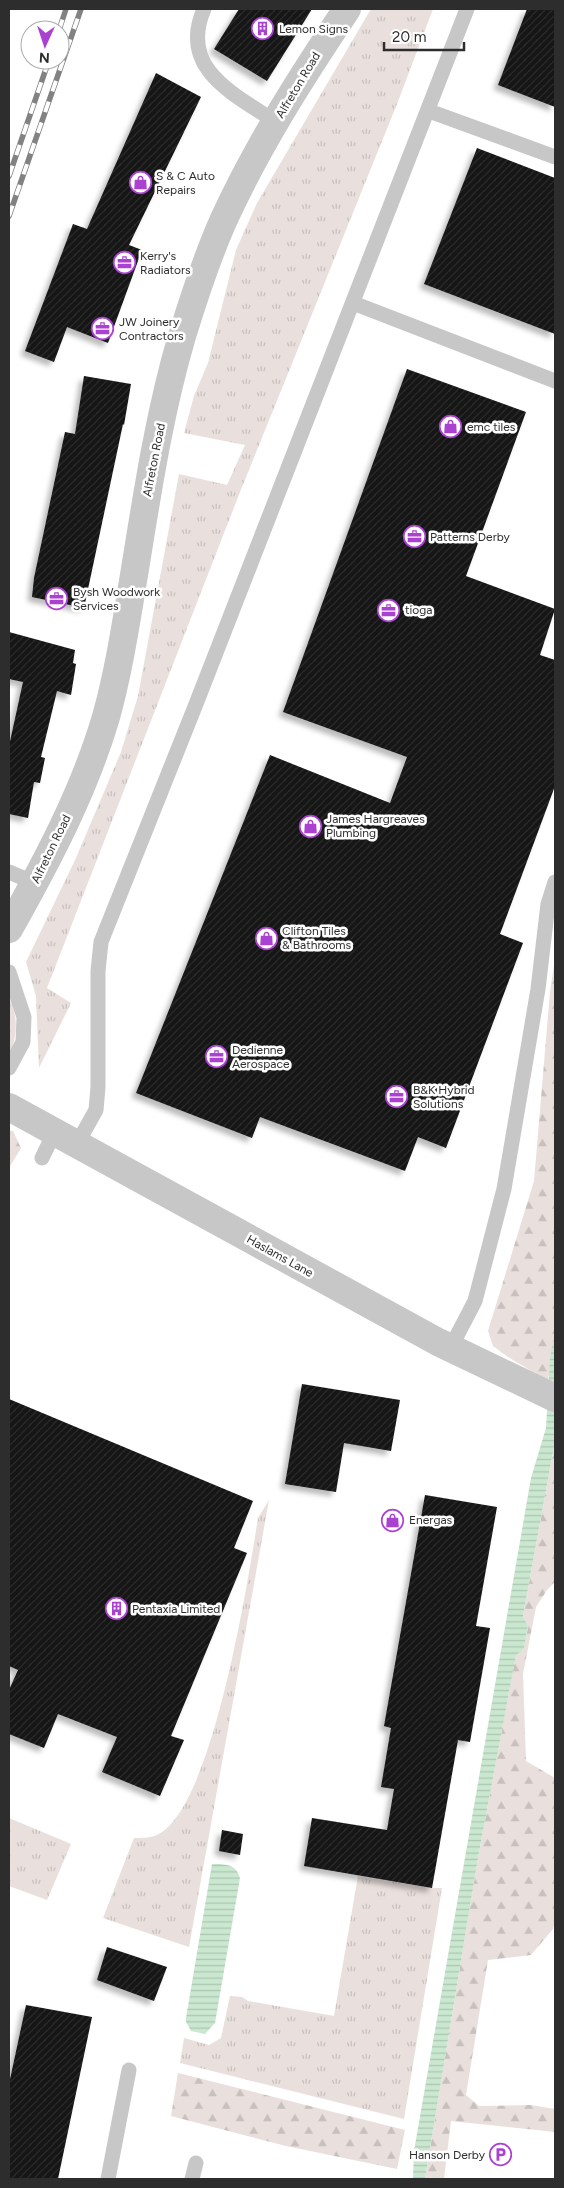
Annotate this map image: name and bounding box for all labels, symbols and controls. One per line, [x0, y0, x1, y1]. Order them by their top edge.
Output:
building icon: Lemon Signs [251, 17, 275, 41]
north arrow [20, 20, 70, 70]
scale bar [384, 20, 464, 52]
place label: Lemon Signs [279, 22, 349, 36]
text: 20 m [392, 28, 426, 46]
text: N [38, 49, 50, 66]
street label: Alfreton Road [273, 49, 323, 121]
place label: S & C Auto Repairs [156, 169, 215, 197]
shop icon: S & C Auto Repairs [128, 171, 152, 195]
place label: Kerry's Radiators [140, 249, 191, 277]
office icon: Kerry's Radiators [112, 251, 136, 275]
place label: JW Joinery Contractors [119, 315, 184, 343]
office icon: JW Joinery Contractors [91, 317, 115, 341]
shop icon: emc tiles [439, 415, 463, 439]
place label: emc tiles [467, 420, 516, 434]
street label: Alfreton Road [140, 422, 168, 498]
office icon: Patterns Derby [402, 525, 426, 549]
place label: Patterns Derby [430, 530, 511, 544]
place label: Bysh Woodwork Services [73, 585, 160, 613]
office icon: Bysh Woodwork Services [45, 587, 69, 611]
office icon: tioga [377, 598, 401, 622]
place label: tioga [405, 603, 432, 617]
street label: Alfreton Road [28, 812, 74, 886]
place label: James Hargreaves Plumbing [326, 812, 425, 840]
shop icon: James Hargreaves Plumbing [298, 814, 322, 838]
place label: Clifton Tiles & Bathrooms [282, 924, 352, 952]
shop icon: Clifton Tiles & Bathrooms [254, 926, 278, 950]
place label: Dedienne Aerospace [232, 1043, 290, 1071]
office icon: Dedienne Aerospace [204, 1045, 228, 1069]
place label: B&K Hybrid Solutions [413, 1083, 475, 1111]
office icon: B&K Hybrid Solutions [385, 1085, 409, 1109]
street label: Haslams Lane [244, 1232, 316, 1280]
shop icon: Energas [381, 1508, 405, 1532]
place label: Energas [409, 1513, 453, 1527]
building icon: Pentaxia Limited [104, 1597, 128, 1621]
place label: Pentaxia Limited [132, 1602, 220, 1616]
parking icon: Hanson Derby [489, 2143, 513, 2167]
place label: Hanson Derby [409, 2148, 486, 2162]

